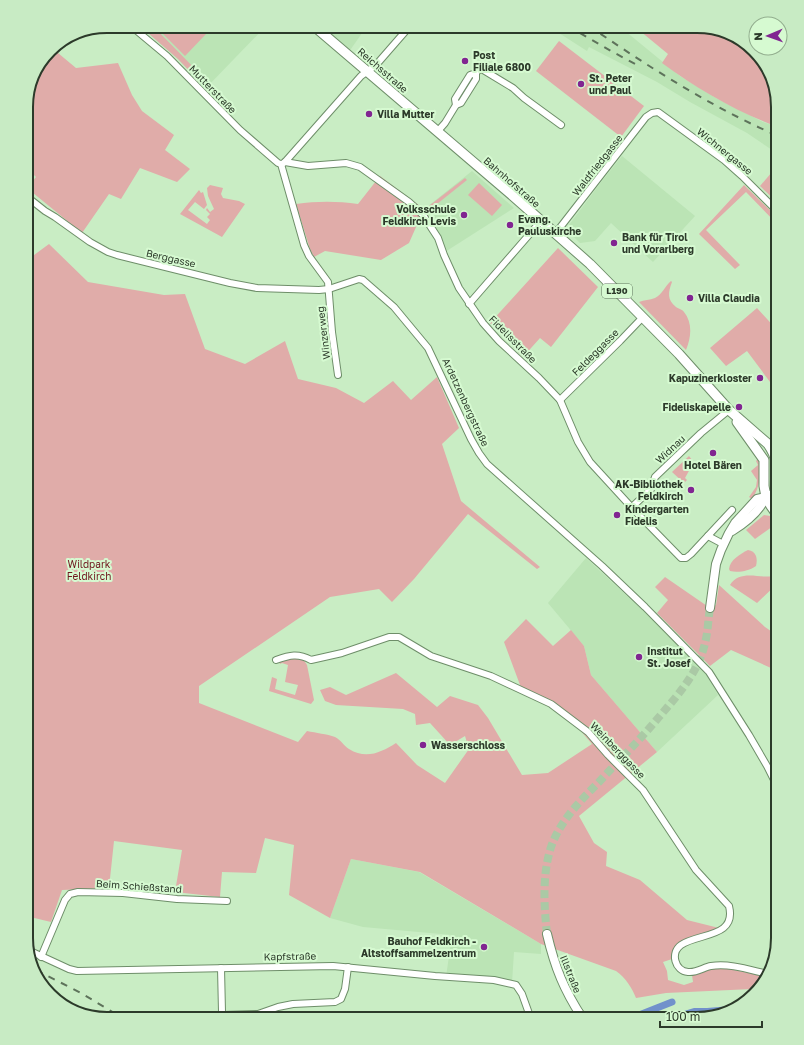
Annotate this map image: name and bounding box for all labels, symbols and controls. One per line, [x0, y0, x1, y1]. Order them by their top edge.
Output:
north arrow [748, 16, 788, 56]
text: N [751, 32, 764, 41]
street label: Reichsstraße [356, 45, 411, 95]
place label: Post Filiale 6800 [473, 49, 532, 73]
marker: Post Filiale 6800 [460, 56, 470, 66]
street label: Mutterstraße [187, 62, 239, 116]
place label: St. Peter und Paul [589, 72, 632, 96]
marker: St. Peter und Paul [576, 79, 586, 89]
place label: Villa Mutter [377, 108, 434, 120]
marker: Villa Mutter [364, 109, 374, 119]
street label: Wichnergasse [695, 125, 755, 177]
street label: Waldfriedgasse [569, 132, 625, 198]
street label: Bahnhofstraße [481, 154, 543, 210]
place label: Volksschule Feldkirch Levis [382, 203, 456, 227]
marker: Volksschule Feldkirch Levis [459, 210, 469, 220]
place label: Evang. Pauluskirche [518, 213, 581, 237]
marker: Evang. Pauluskirche [505, 220, 515, 230]
place label: Bank für Tirol und Vorarlberg [622, 231, 694, 255]
marker: Bank für Tirol und Vorarlberg [609, 238, 619, 248]
street label: Berggasse [145, 246, 197, 270]
road number: L190 [602, 284, 632, 298]
place label: Villa Claudia [698, 292, 760, 304]
marker: Villa Claudia [685, 293, 695, 303]
street label: Winzerweg [314, 306, 332, 360]
street label: Fidelisstraße [487, 313, 539, 365]
street label: Feldeggasse [569, 326, 621, 378]
street label: Ardetzenbergstraße [440, 356, 492, 448]
place label: Kapuzinerkloster [669, 372, 752, 384]
marker: Kapuzinerkloster [755, 373, 765, 383]
place label: Fideliskapelle [662, 401, 731, 413]
marker: Fideliskapelle [734, 402, 744, 412]
street label: Widnau [653, 432, 687, 466]
marker: Hotel Bären [708, 448, 718, 458]
place label: Hotel Bären [684, 459, 742, 471]
place label: AK-Bibliothek Feldkirch [615, 478, 683, 502]
marker: AK-Bibliothek Feldkirch [686, 485, 696, 495]
place label: Kindergarten Fidelis [625, 503, 689, 527]
marker: Kindergarten Fidelis [612, 510, 622, 520]
park label: Wildpark Feldkirch [67, 558, 111, 582]
place label: Institut St. Josef [647, 645, 691, 669]
marker: Institut St. Josef [634, 652, 644, 662]
street label: Weinberggasse [588, 719, 648, 781]
place label: Wasserschloss [431, 739, 506, 751]
marker: Wasserschloss [418, 740, 428, 750]
street label: Beim Schießstand [96, 877, 182, 895]
place label: Bauhof Feldkirch - Altstoffsammelzentrum [361, 935, 476, 959]
marker: Bauhof Feldkirch - Altstoffsammelzentrum [479, 942, 489, 952]
street label: Kapfstraße [264, 950, 317, 962]
street label: Illstraße [558, 953, 584, 995]
scale bar [660, 1003, 762, 1029]
text: 100 m [666, 1009, 700, 1024]

